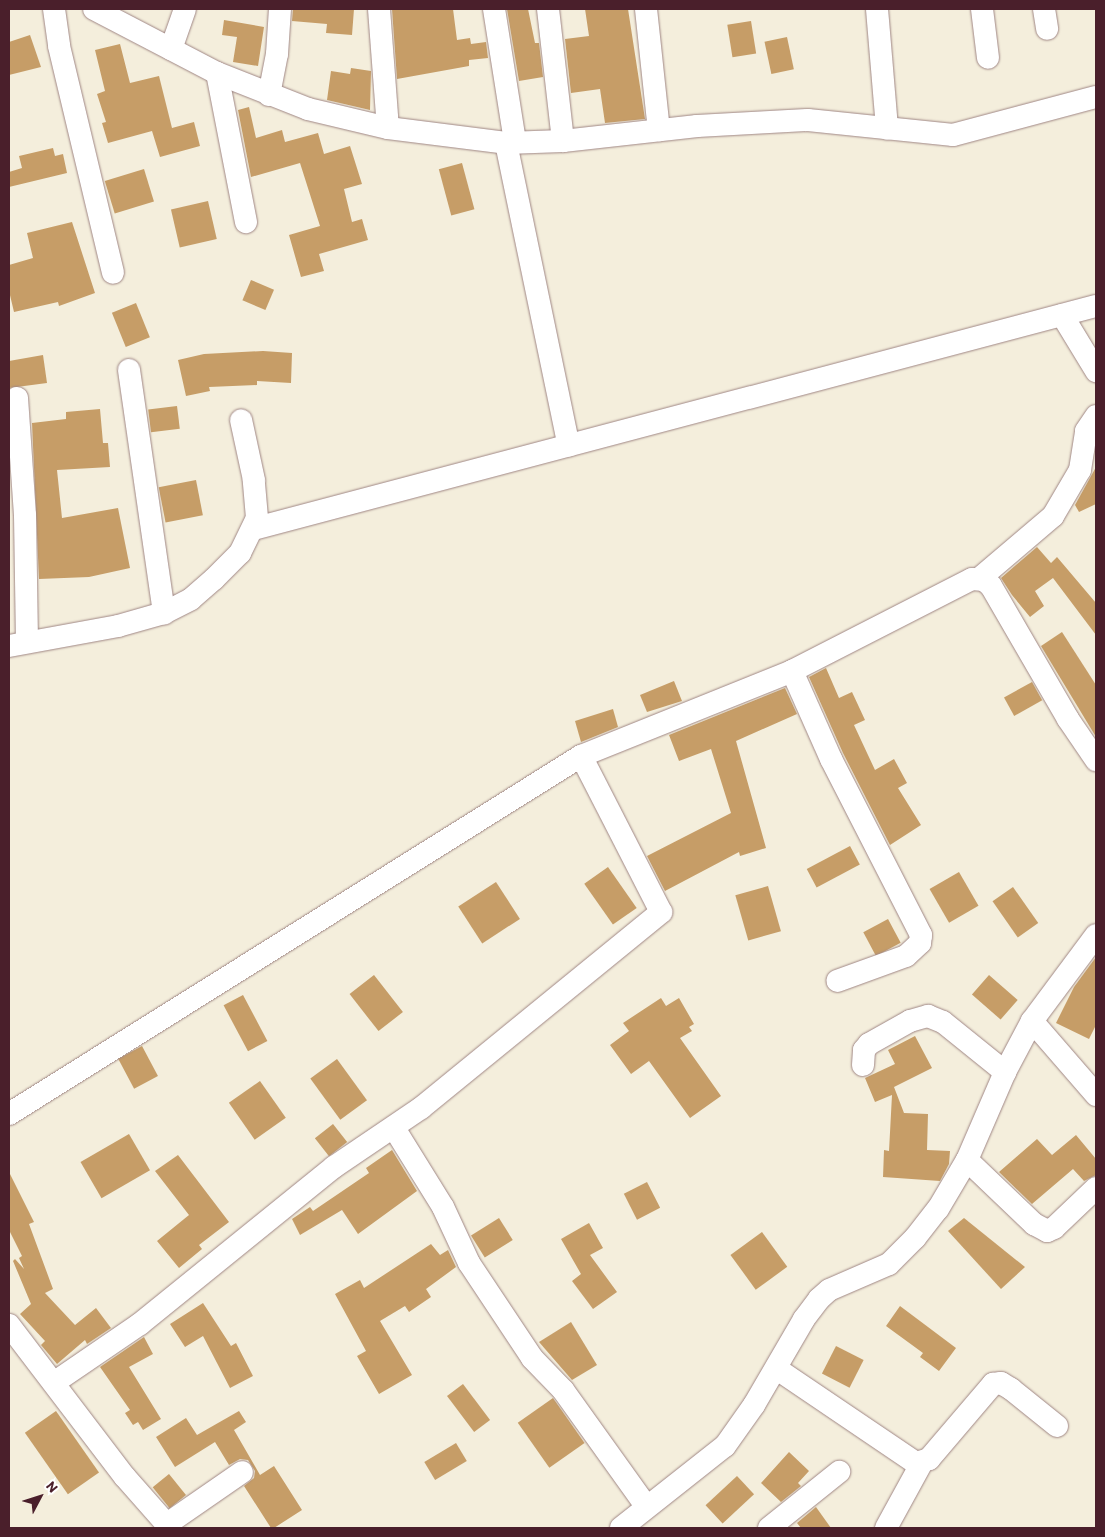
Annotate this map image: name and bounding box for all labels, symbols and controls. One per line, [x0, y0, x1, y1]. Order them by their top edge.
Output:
north arrow [15, 1472, 65, 1522]
text: N [42, 1478, 61, 1496]

